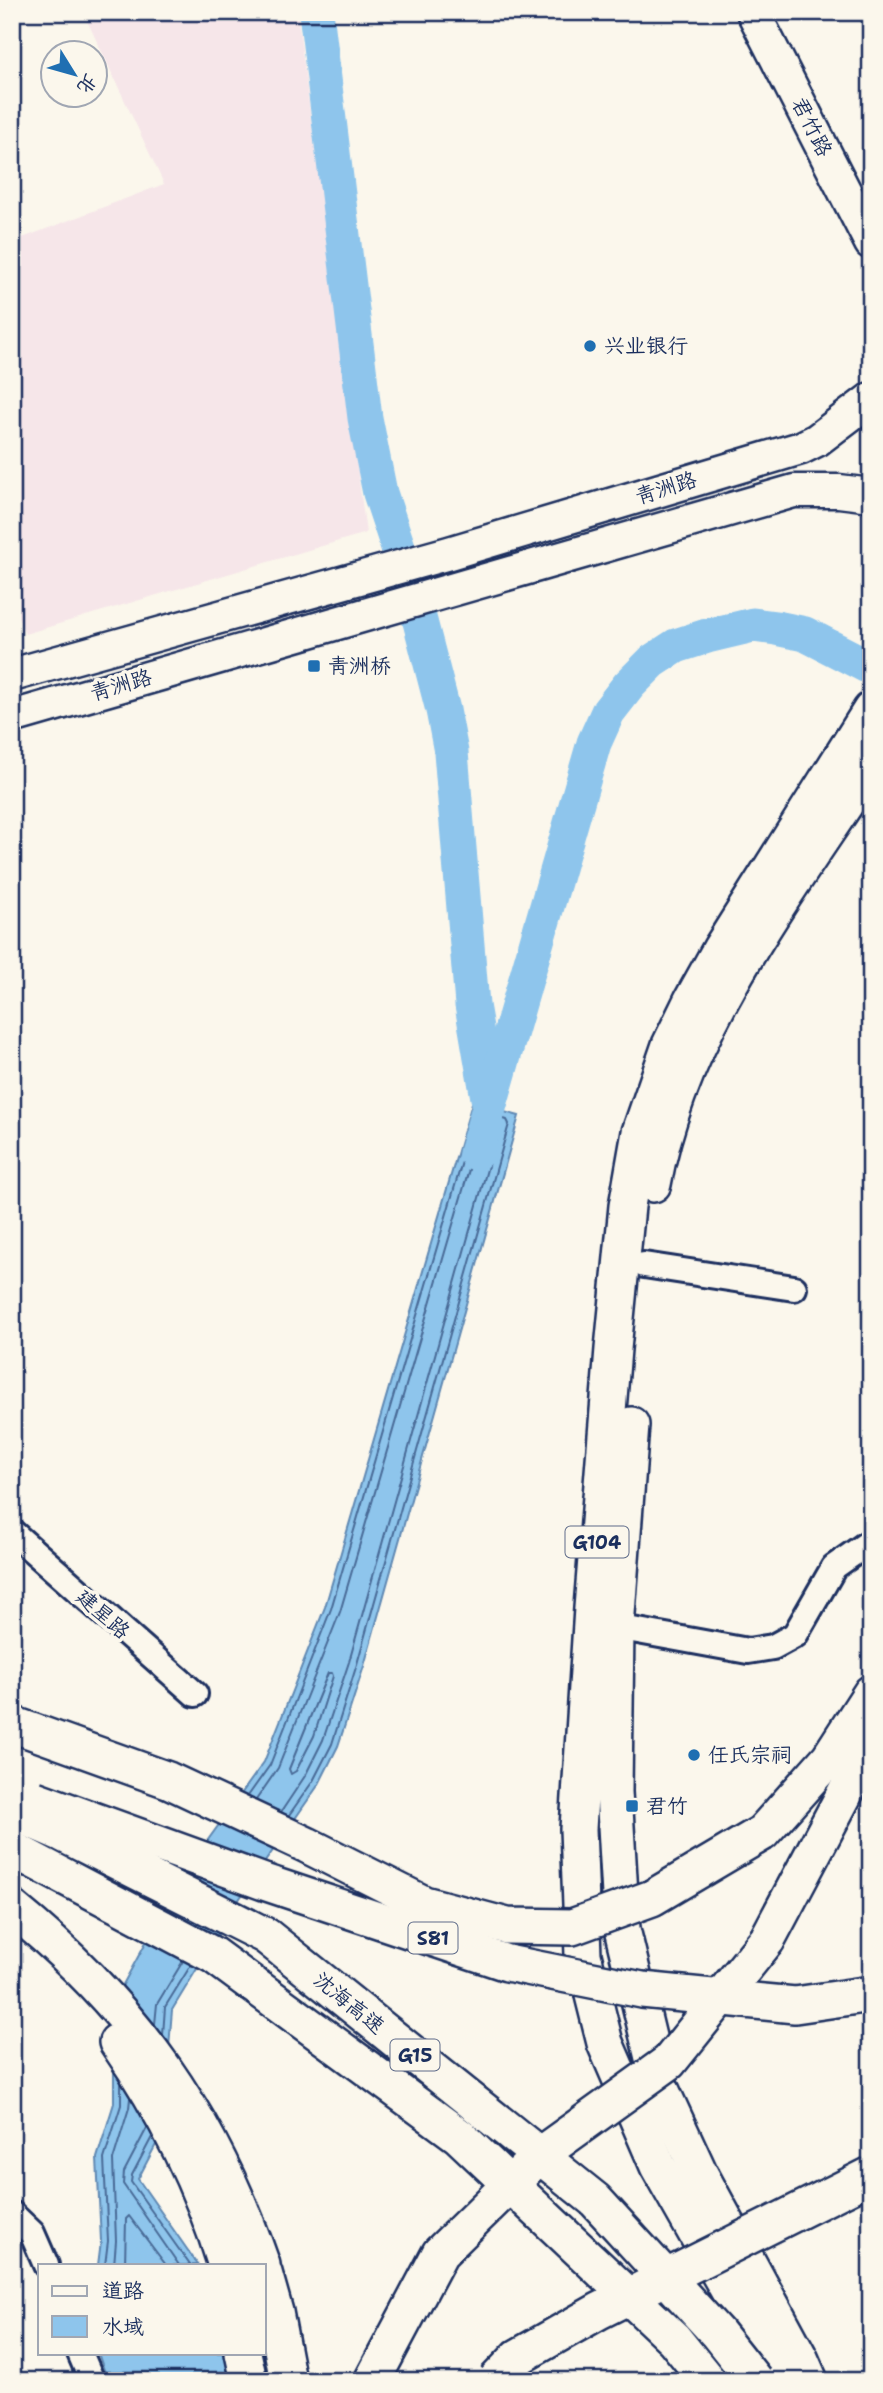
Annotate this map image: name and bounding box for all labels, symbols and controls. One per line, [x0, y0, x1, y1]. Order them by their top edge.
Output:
north arrow [38, 38, 108, 108]
text: 北 [71, 69, 103, 99]
street label: 君竹路 [785, 93, 839, 161]
place label: 兴业银行 [604, 332, 688, 360]
marker: 兴业银行 [582, 338, 598, 354]
street label: 青洲路 [632, 465, 700, 511]
place label: 青洲桥 [328, 652, 391, 680]
marker: 青洲桥 [306, 658, 322, 674]
street label: 青洲路 [87, 663, 155, 707]
road number: G104 [566, 1526, 628, 1558]
street label: 建星路 [70, 1583, 136, 1645]
place label: 任氏宗祠 [708, 1741, 792, 1769]
marker: 任氏宗祠 [686, 1747, 702, 1763]
place label: 君竹 [646, 1792, 688, 1820]
marker: 君竹 [624, 1798, 640, 1814]
road number: S81 [408, 1922, 458, 1954]
street label: 沈海高速 [308, 1966, 390, 2040]
road number: G15 [390, 2039, 440, 2070]
legend [38, 2264, 266, 2354]
text: 道路 [102, 2277, 144, 2305]
text: 水域 [102, 2313, 144, 2341]

